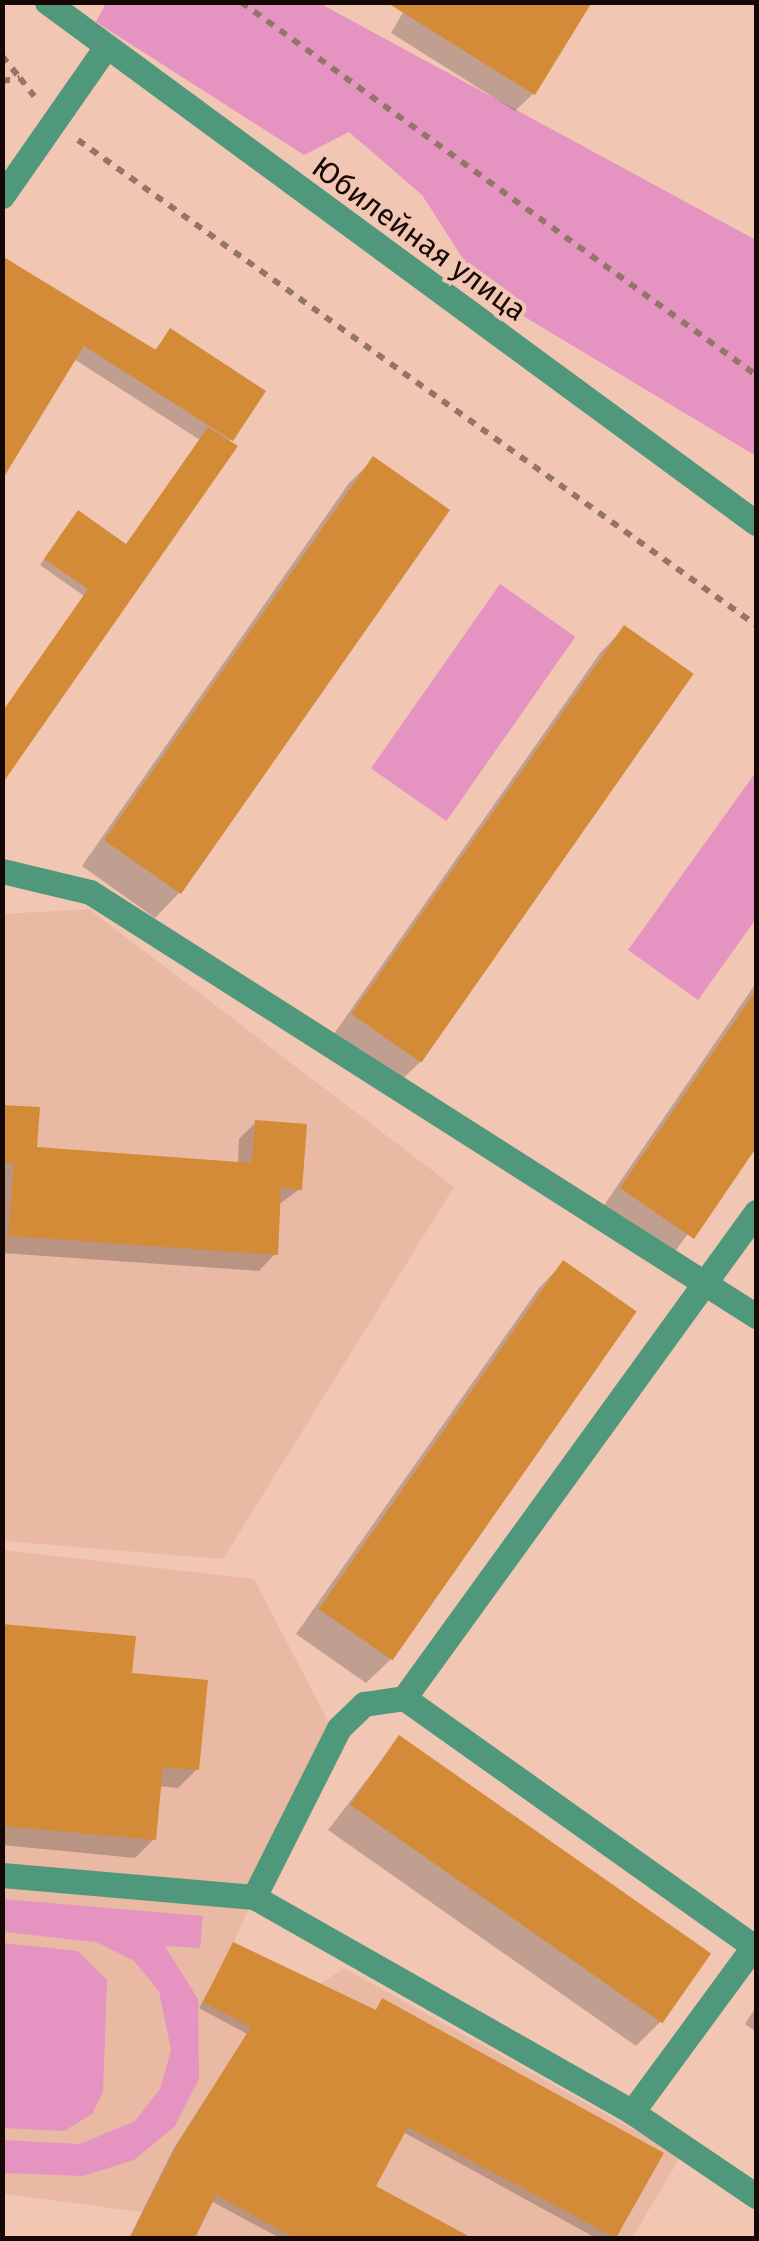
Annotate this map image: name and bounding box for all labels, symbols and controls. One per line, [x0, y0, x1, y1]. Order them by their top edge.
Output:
street label: Юбилейная улица [305, 149, 533, 329]

